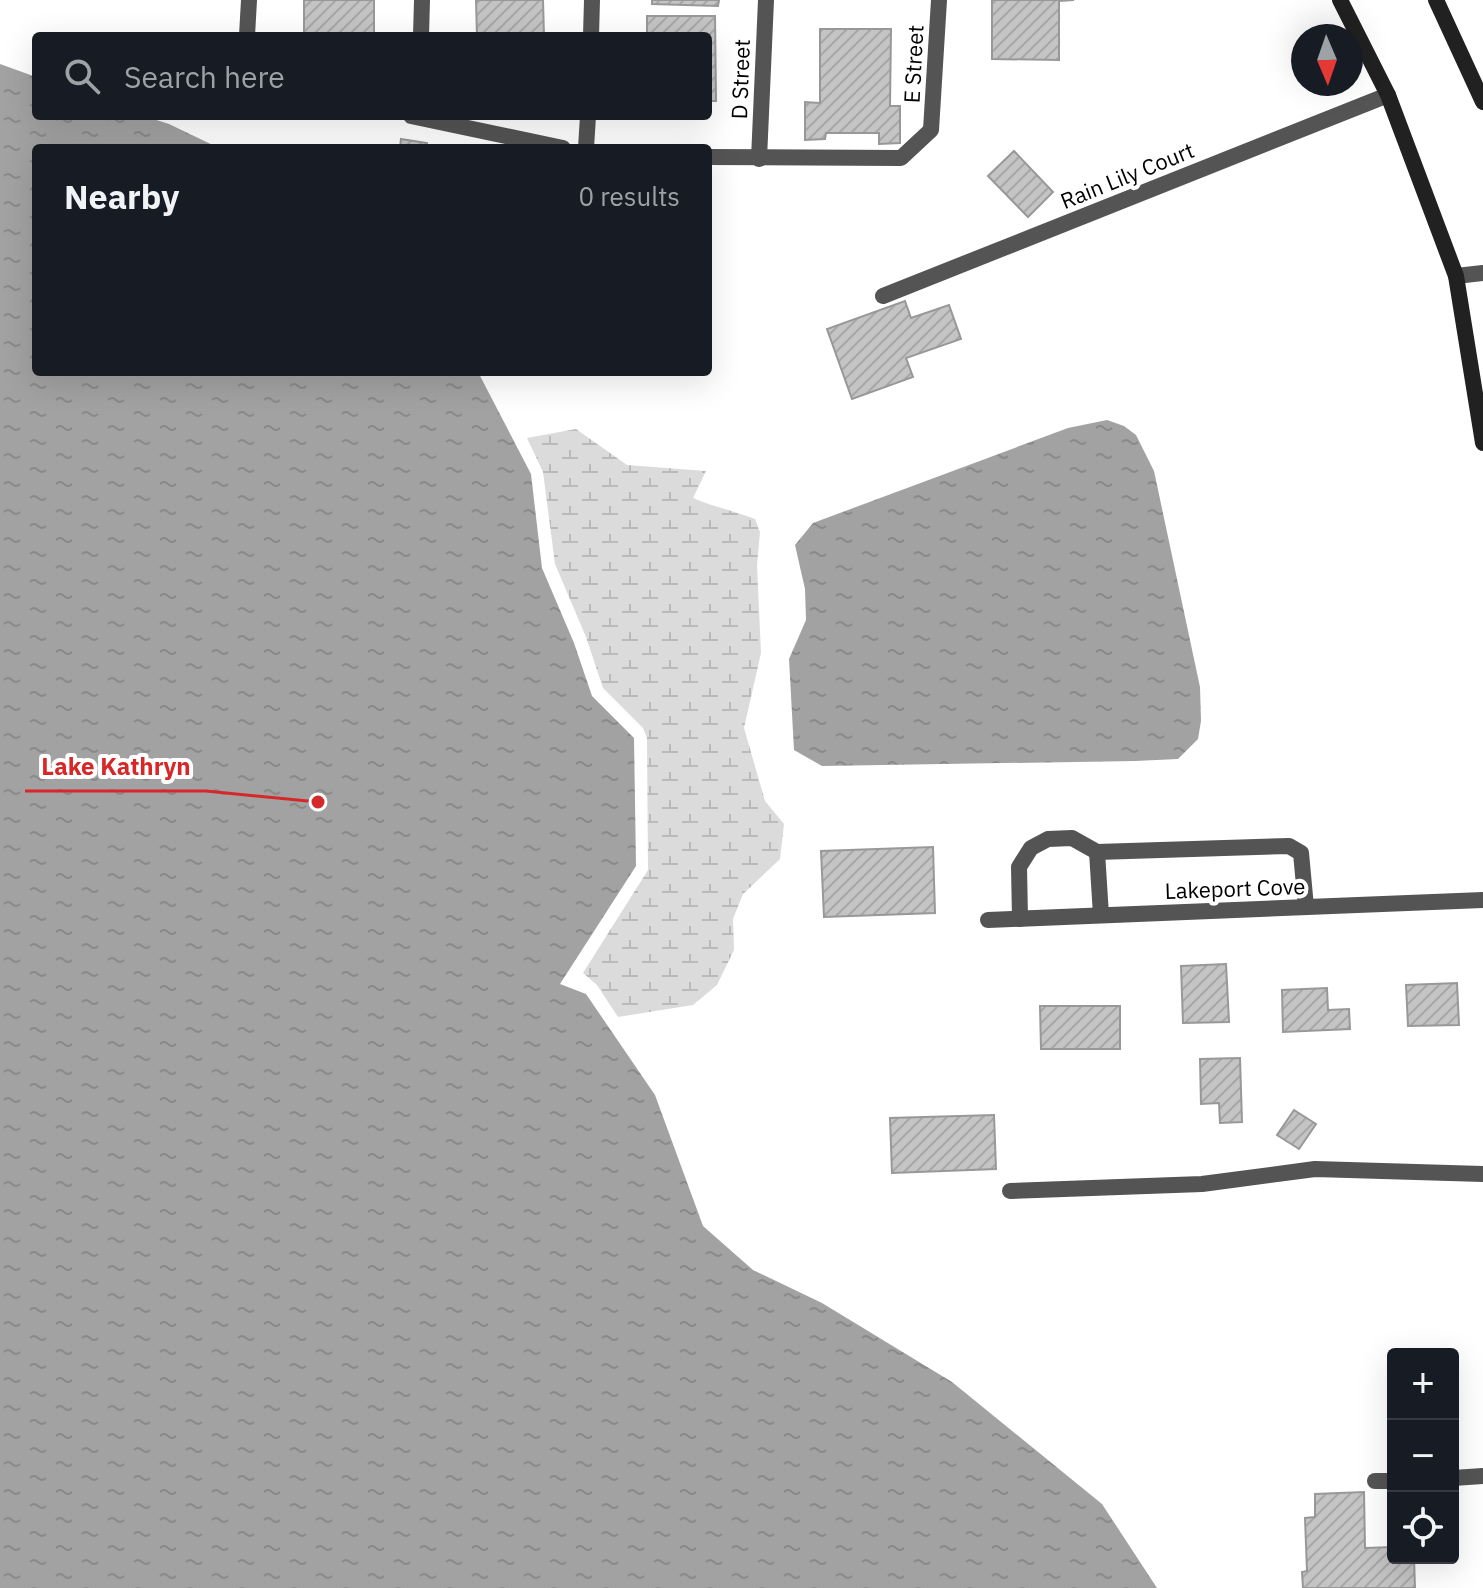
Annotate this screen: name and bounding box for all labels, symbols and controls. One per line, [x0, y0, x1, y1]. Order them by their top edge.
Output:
street label: E Street [896, 24, 930, 104]
north arrow [1291, 24, 1363, 96]
search box [32, 32, 712, 120]
street label: D Street [724, 38, 756, 120]
icon: search [60, 54, 104, 98]
text: Search here [124, 57, 285, 96]
street label: Rain Lily Court [1056, 135, 1198, 215]
text: Nearby [64, 174, 179, 218]
text: 0 results [578, 179, 680, 213]
callout: Lake Kathryn [25, 743, 206, 791]
text: Lake Kathryn [41, 750, 191, 782]
street label: Lakeport Cove [1164, 871, 1306, 905]
map controls [1387, 1348, 1459, 1564]
button: + [1387, 1348, 1459, 1420]
button: − [1387, 1420, 1459, 1492]
button: locate [1387, 1492, 1459, 1564]

